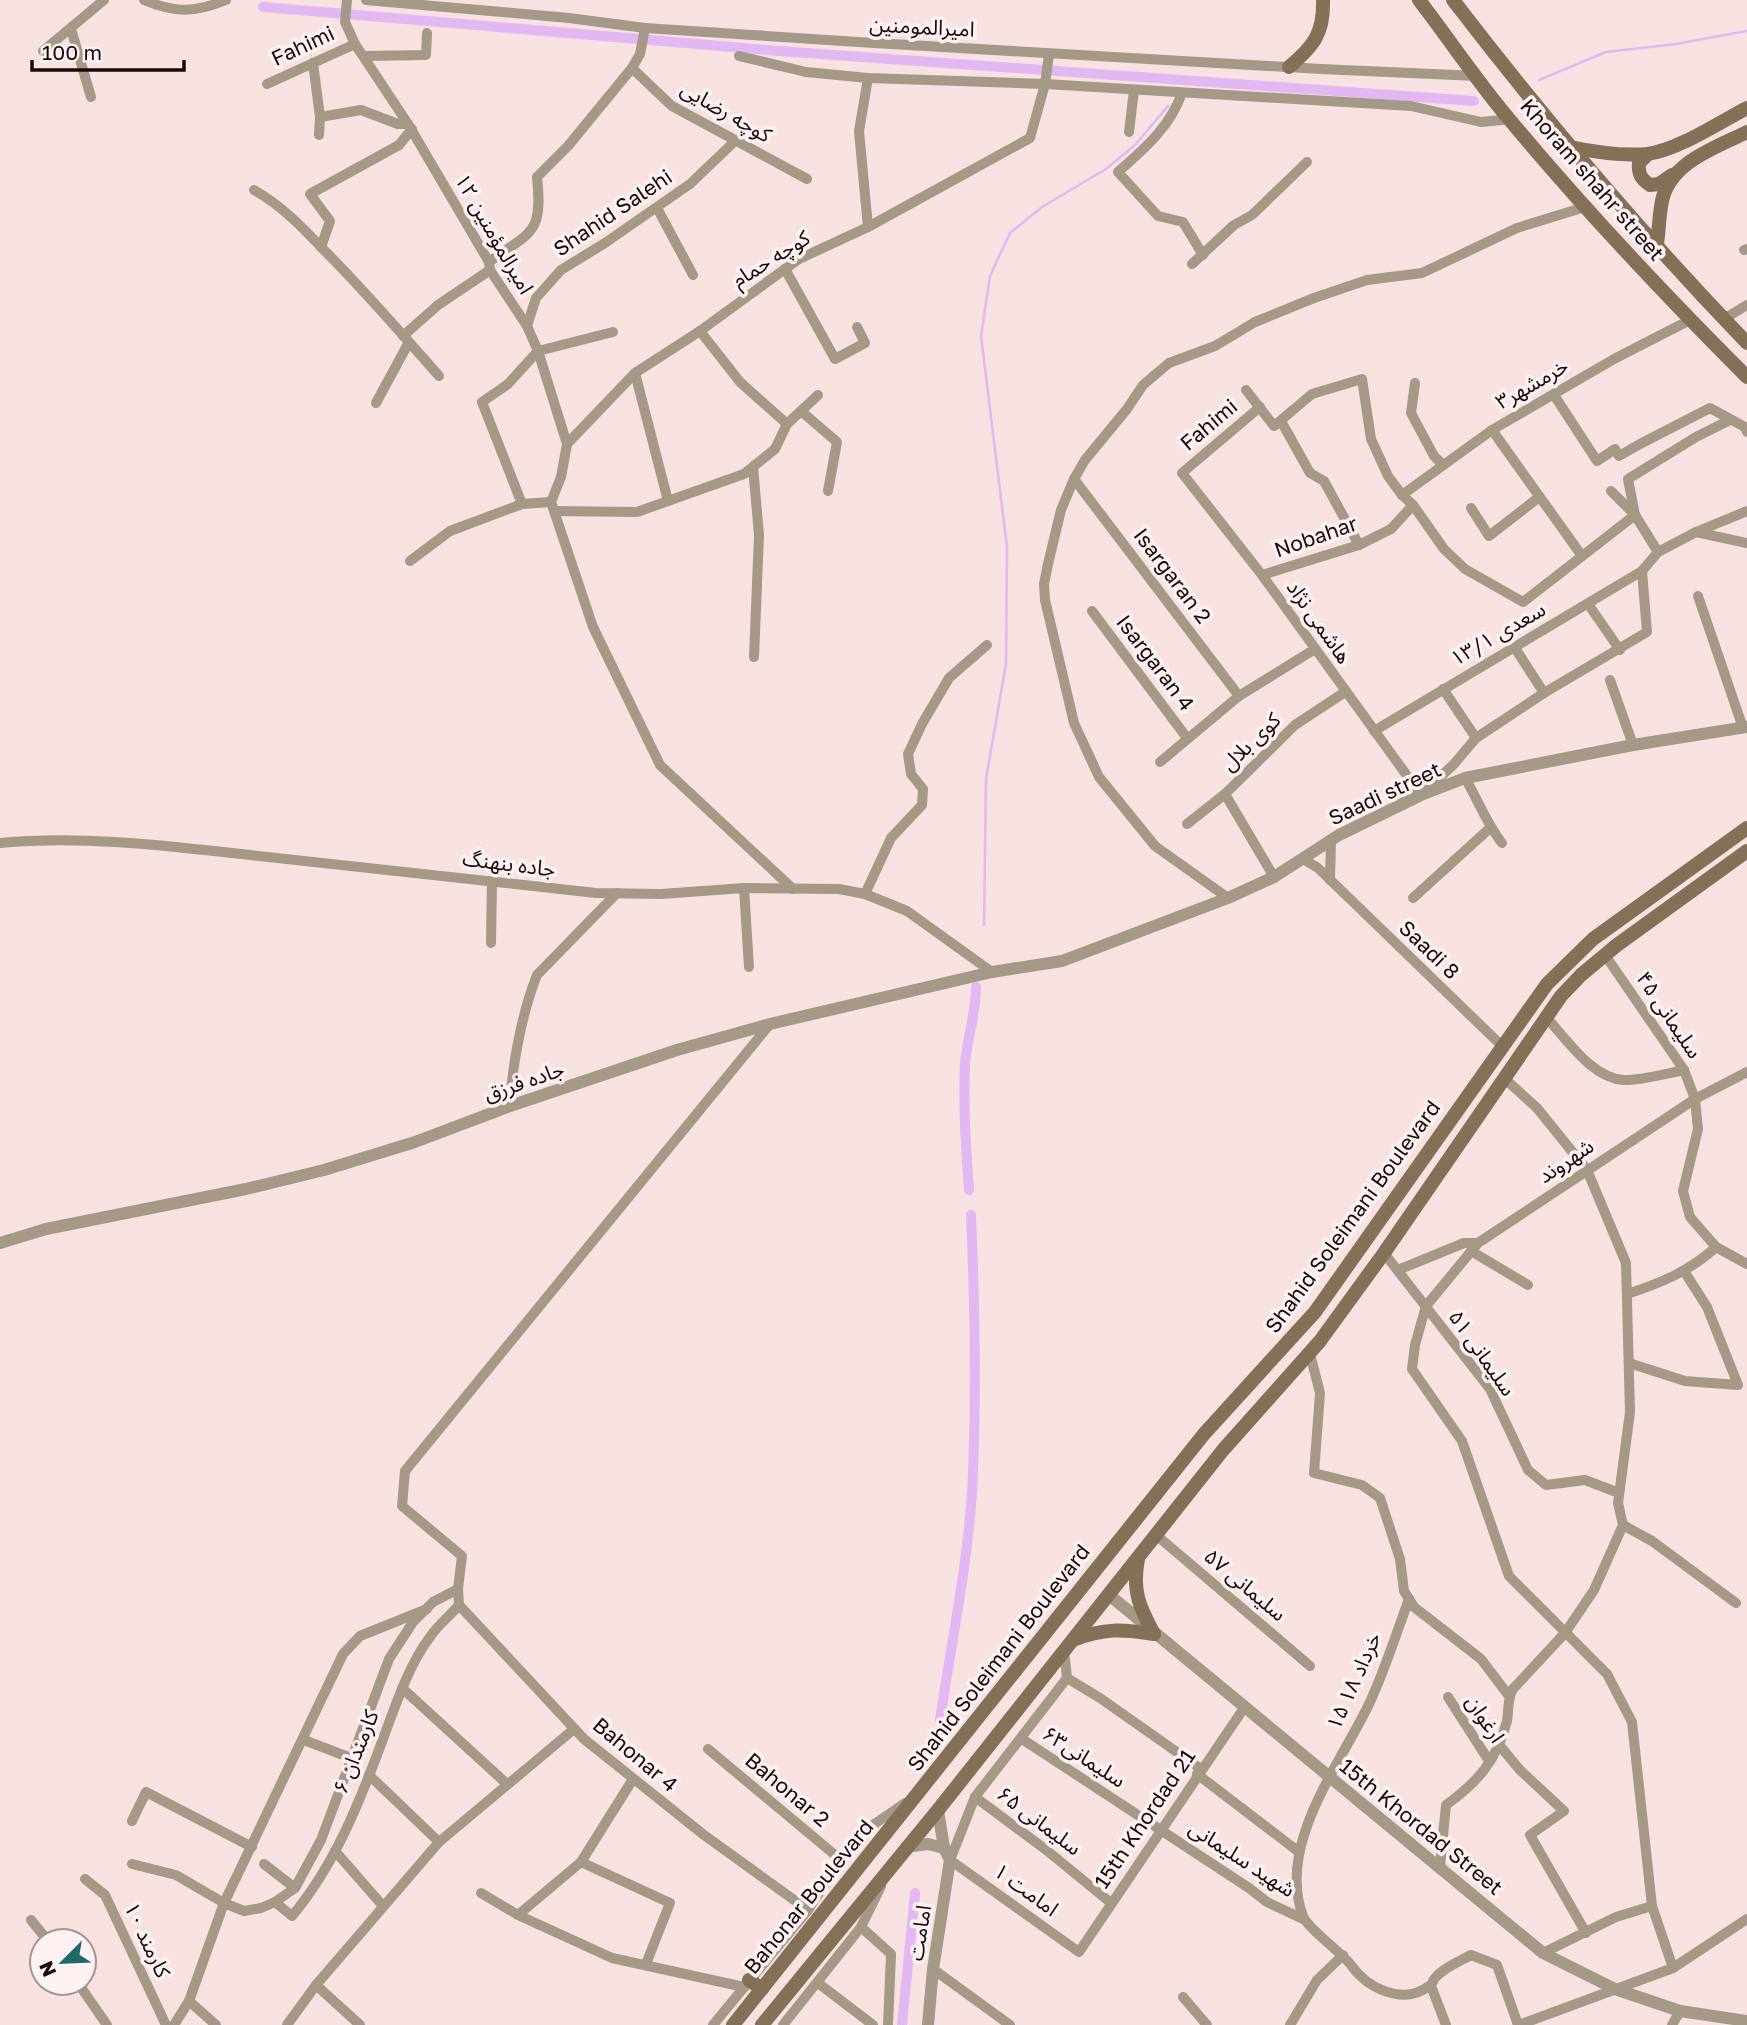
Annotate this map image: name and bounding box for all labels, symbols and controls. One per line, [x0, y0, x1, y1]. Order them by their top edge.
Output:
street label: امیرالمومنین [869, 10, 975, 42]
street label: Fahimi [267, 19, 338, 71]
scale bar [32, 28, 184, 72]
text: 100 m [42, 39, 102, 65]
street label: کوچه رضایی [676, 75, 777, 149]
street label: Khoram shahr street [1515, 93, 1670, 266]
street label: Shahid Salehi [548, 163, 677, 261]
street label: امیرالمؤمنین ۱۲ [450, 169, 540, 298]
street label: کوچه حمام [727, 224, 817, 296]
street label: خرمشهر۳ [1490, 352, 1573, 414]
street label: Fahimi [1174, 393, 1242, 456]
street label: Nobahar [1271, 510, 1361, 562]
street label: Isargaran 2 [1129, 523, 1217, 628]
street label: هاشمی نژاد [1282, 575, 1358, 668]
street label: سعدی ۱۳/۱ [1445, 595, 1550, 671]
street label: Isargaran 4 [1111, 609, 1200, 715]
street label: کوی بلال [1215, 706, 1286, 776]
street label: Saadi street [1324, 756, 1445, 830]
street label: جاده بنهنگ [461, 844, 557, 882]
street label: Saadi 8 [1394, 914, 1465, 984]
street label: سلیمانی ۴۵ [1631, 966, 1708, 1063]
street label: جاده فرزق [480, 1055, 567, 1107]
street label: Shahid Soleimani Boulevard [1259, 1095, 1445, 1338]
street label: شهروند [1533, 1132, 1598, 1188]
street label: سلیمانی ۵۱ [1444, 1304, 1522, 1401]
street label: Shahid Soleimani Boulevard [901, 1539, 1095, 1776]
street label: سلیمانی ۵۷ [1199, 1542, 1292, 1626]
street label: ۱۵ خرداد ۱۸ [1320, 1628, 1386, 1733]
street label: ارغوان [1461, 1690, 1511, 1747]
street label: کارمندان ۶ [327, 1706, 384, 1797]
street label: Bahonar 4 [588, 1711, 683, 1797]
street label: سلیمانی۶۳ [1038, 1720, 1131, 1793]
street label: 15th Khordad 21 [1088, 1744, 1200, 1893]
street label: Bahonar 2 [740, 1747, 835, 1832]
street label: 15th Khordad Street [1335, 1753, 1508, 1900]
street label: سلیمانی ۶۵ [992, 1780, 1087, 1860]
street label: Bahonar Boulevard [738, 1814, 878, 1979]
street label: شهید سلیمانی [1185, 1814, 1301, 1902]
street label: امامت ۱ [989, 1857, 1064, 1921]
street label: کارمند ۱۰ [119, 1898, 177, 1982]
street label: امامت [902, 1903, 936, 1963]
north arrow [28, 1927, 98, 1997]
text: N [34, 1958, 60, 1980]

